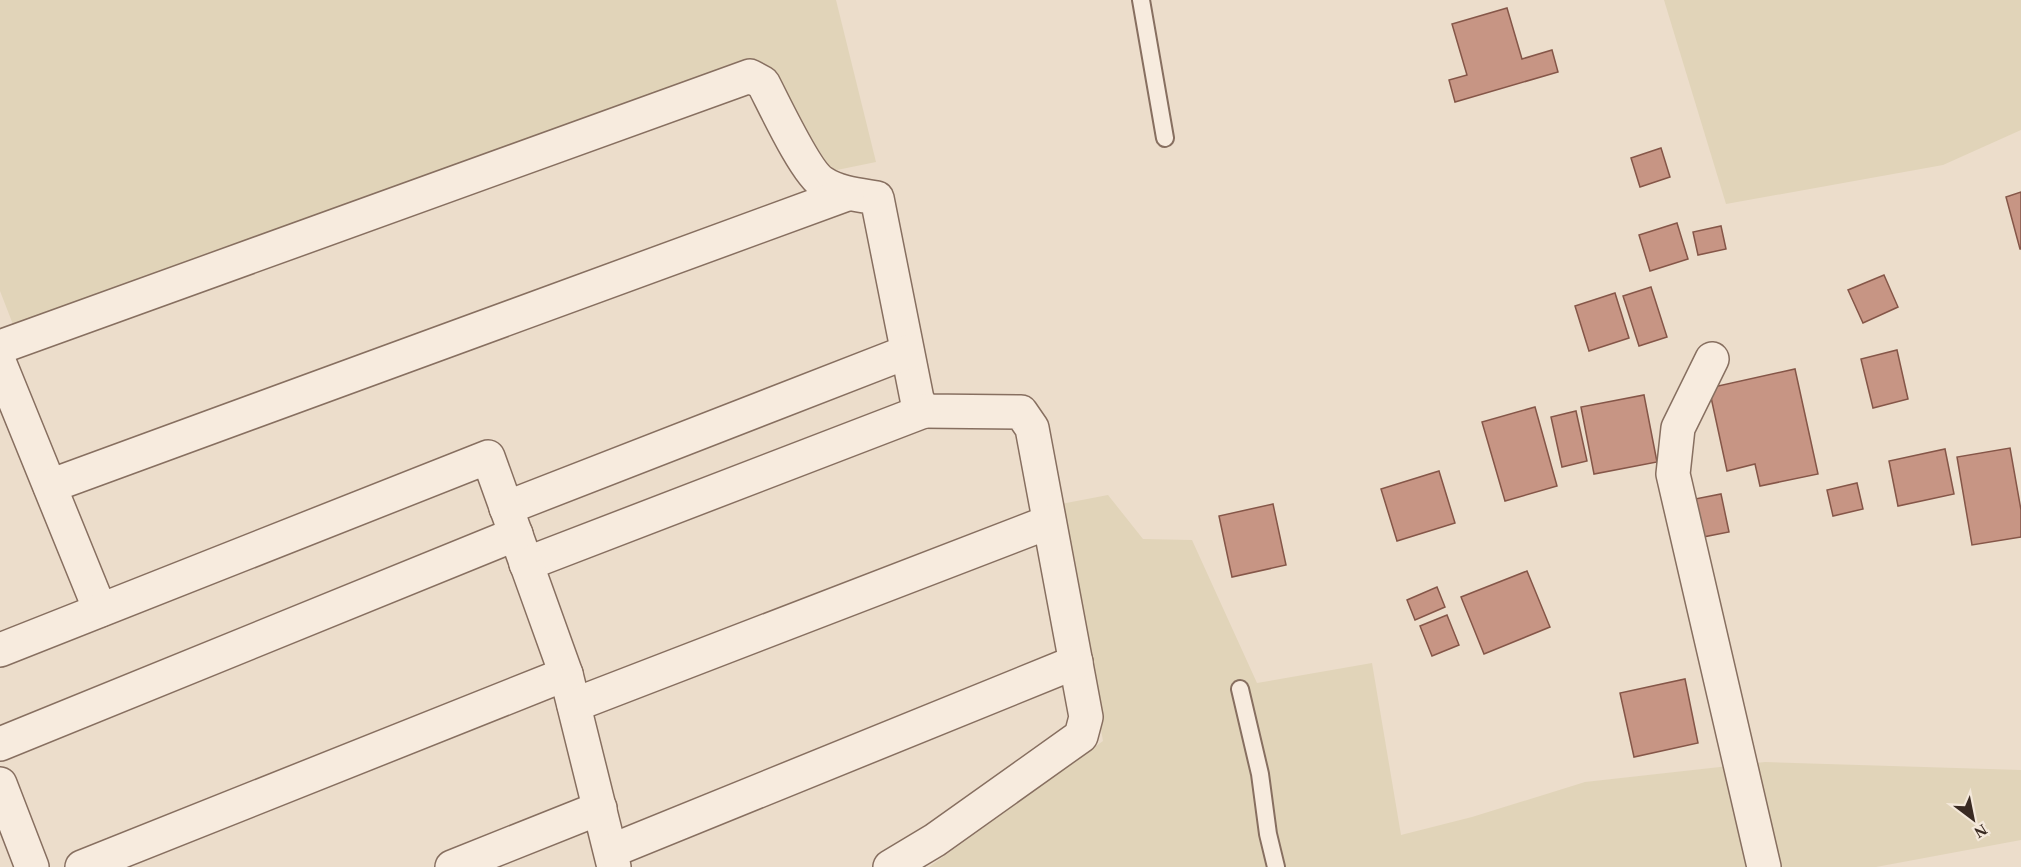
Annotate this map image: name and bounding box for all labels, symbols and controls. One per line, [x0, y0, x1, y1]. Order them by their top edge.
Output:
north arrow [1943, 789, 2003, 849]
text: N [1971, 821, 1990, 842]

